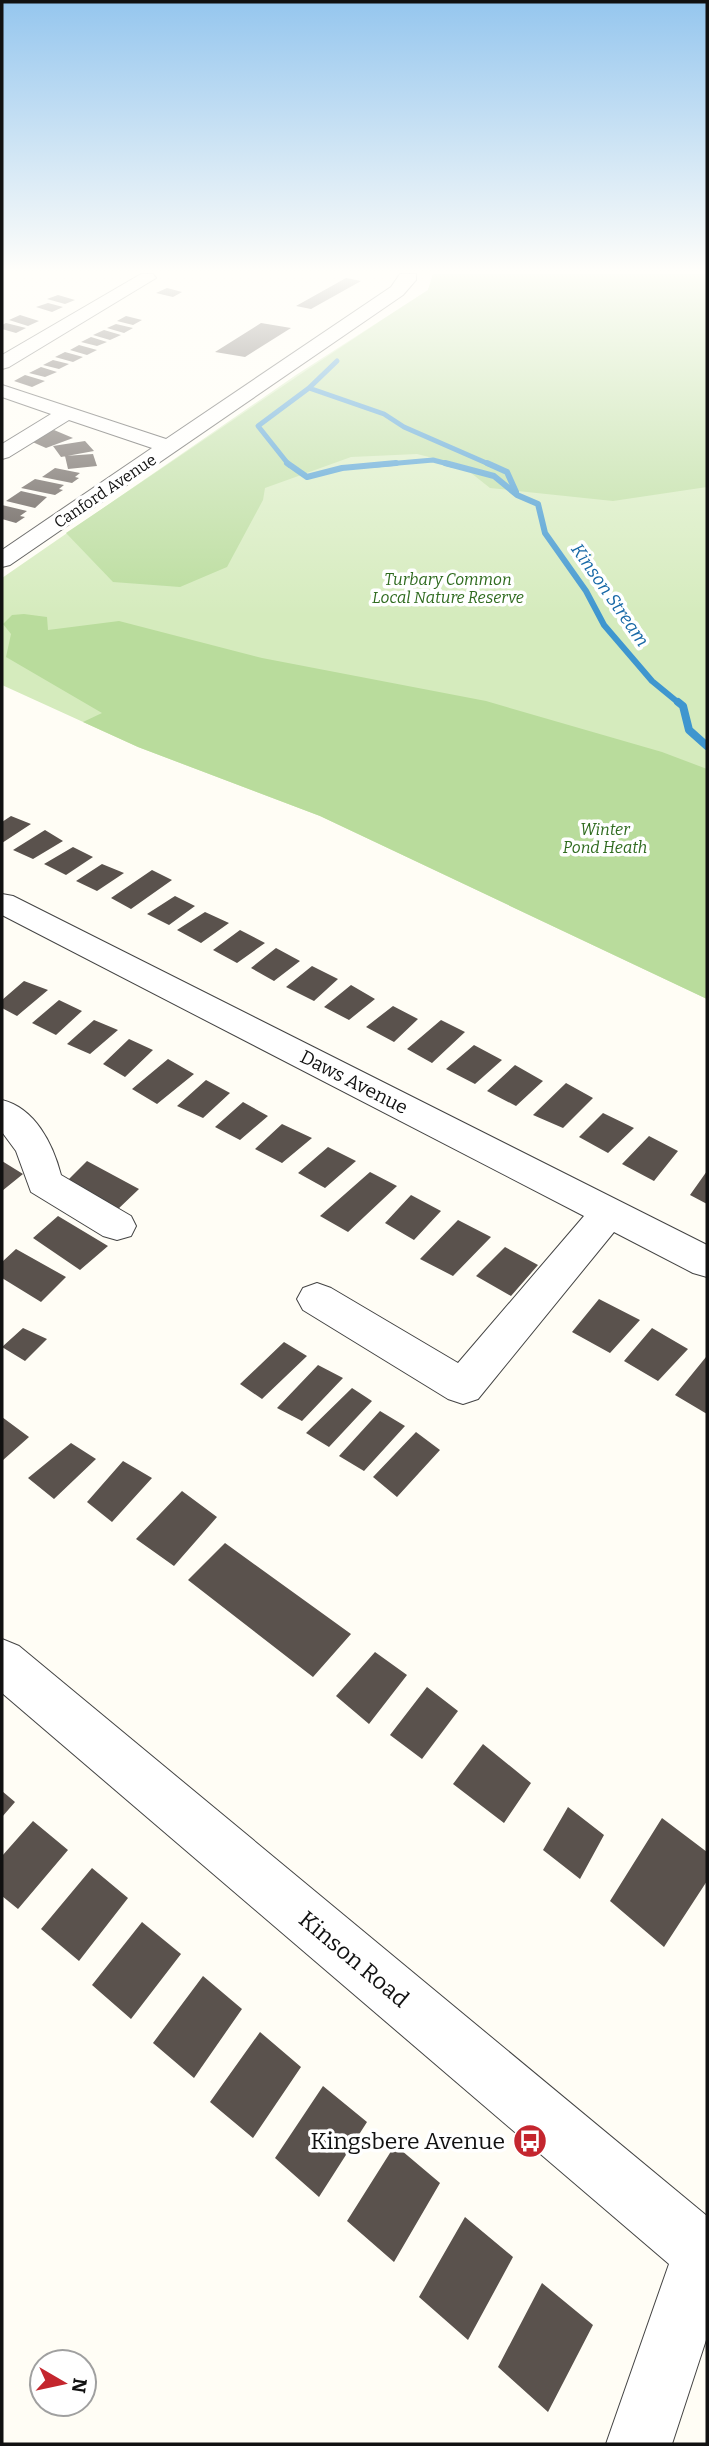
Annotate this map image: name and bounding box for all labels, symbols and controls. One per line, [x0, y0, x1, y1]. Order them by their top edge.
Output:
street label: Canford Avenue [50, 450, 160, 532]
water label: Kinson Stream [566, 539, 654, 651]
park label: Turbary Common Local Nature Reserve [372, 570, 524, 607]
park label: Winter Pond Heath [563, 820, 647, 857]
street label: Daws Avenue [296, 1045, 412, 1119]
street label: Kinson Road [293, 1905, 415, 2013]
bus stop icon: Kingsbere Avenue [511, 2122, 549, 2160]
place label: Kingsbere Avenue [310, 2127, 505, 2155]
north arrow [28, 2348, 98, 2418]
text: N [67, 2377, 92, 2395]

